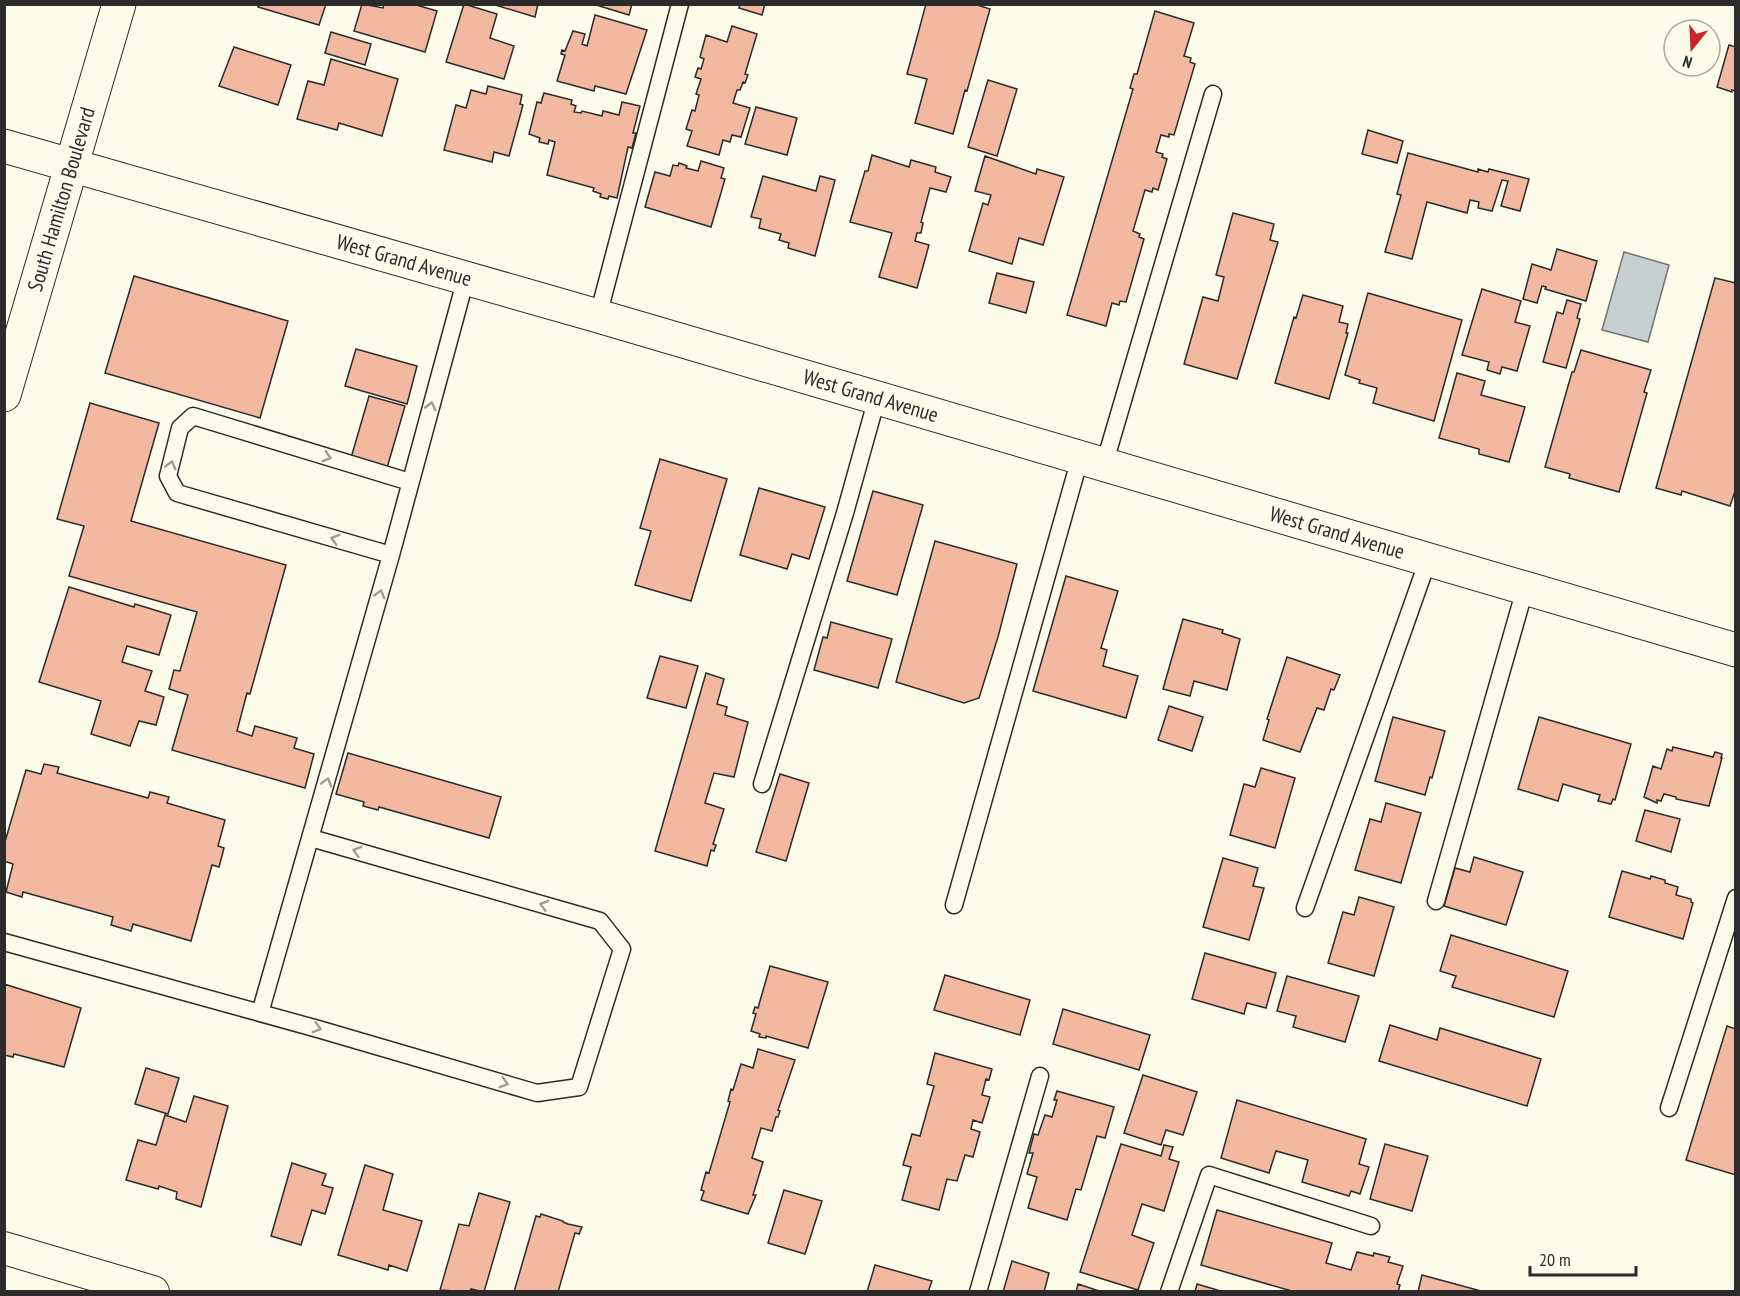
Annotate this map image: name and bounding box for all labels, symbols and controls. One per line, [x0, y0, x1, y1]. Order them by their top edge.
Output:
north arrow [1662, 18, 1722, 78]
text: N [1680, 51, 1695, 73]
street label: South Hamilton Boulevard [21, 104, 101, 294]
street label: West Grand Avenue [333, 228, 475, 292]
street label: West Grand Avenue [800, 363, 941, 428]
one-way arrow [424, 401, 437, 411]
one-way arrow [321, 449, 331, 462]
one-way arrow [164, 460, 177, 470]
street label: West Grand Avenue [1266, 500, 1408, 565]
one-way arrow [330, 533, 340, 546]
one-way arrow [373, 589, 385, 600]
one-way arrow [320, 777, 332, 788]
one-way arrow [352, 846, 362, 859]
one-way arrow [539, 900, 550, 912]
one-way arrow [311, 1021, 322, 1033]
one-way arrow [498, 1076, 509, 1088]
scale bar [1530, 1239, 1636, 1277]
text: 20 m [1539, 1248, 1571, 1271]

